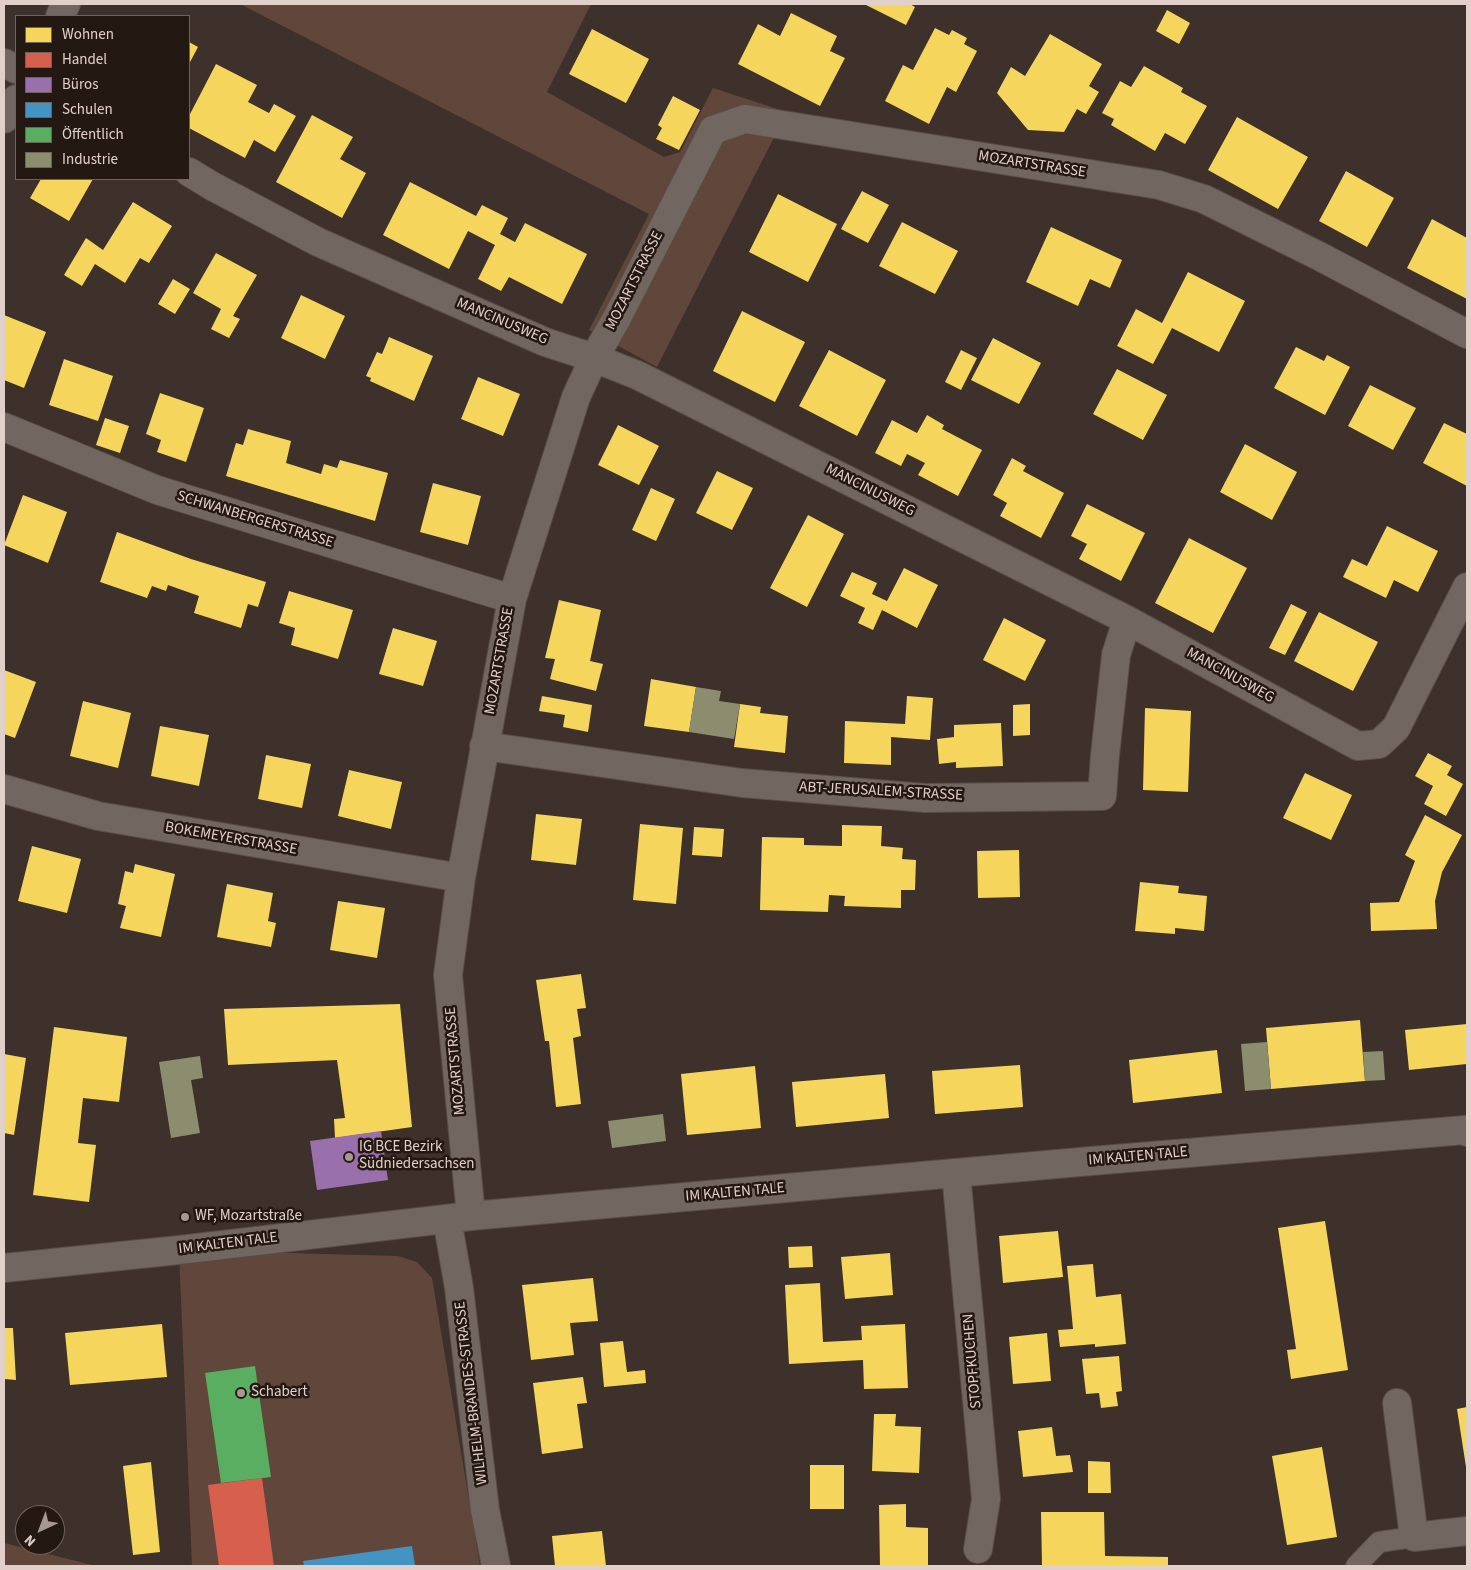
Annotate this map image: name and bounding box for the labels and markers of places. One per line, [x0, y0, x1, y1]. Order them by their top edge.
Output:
place label: IG BCE Bezirk Südniedersachsen [359, 1139, 475, 1174]
marker: IG BCE Bezirk Südniedersachsen [343, 1151, 355, 1163]
place label: WF, Mozartstraße [195, 1208, 302, 1226]
marker: WF, Mozartstraße [179, 1211, 191, 1223]
place label: Schabert [251, 1384, 308, 1402]
marker: Schabert [235, 1387, 247, 1399]

